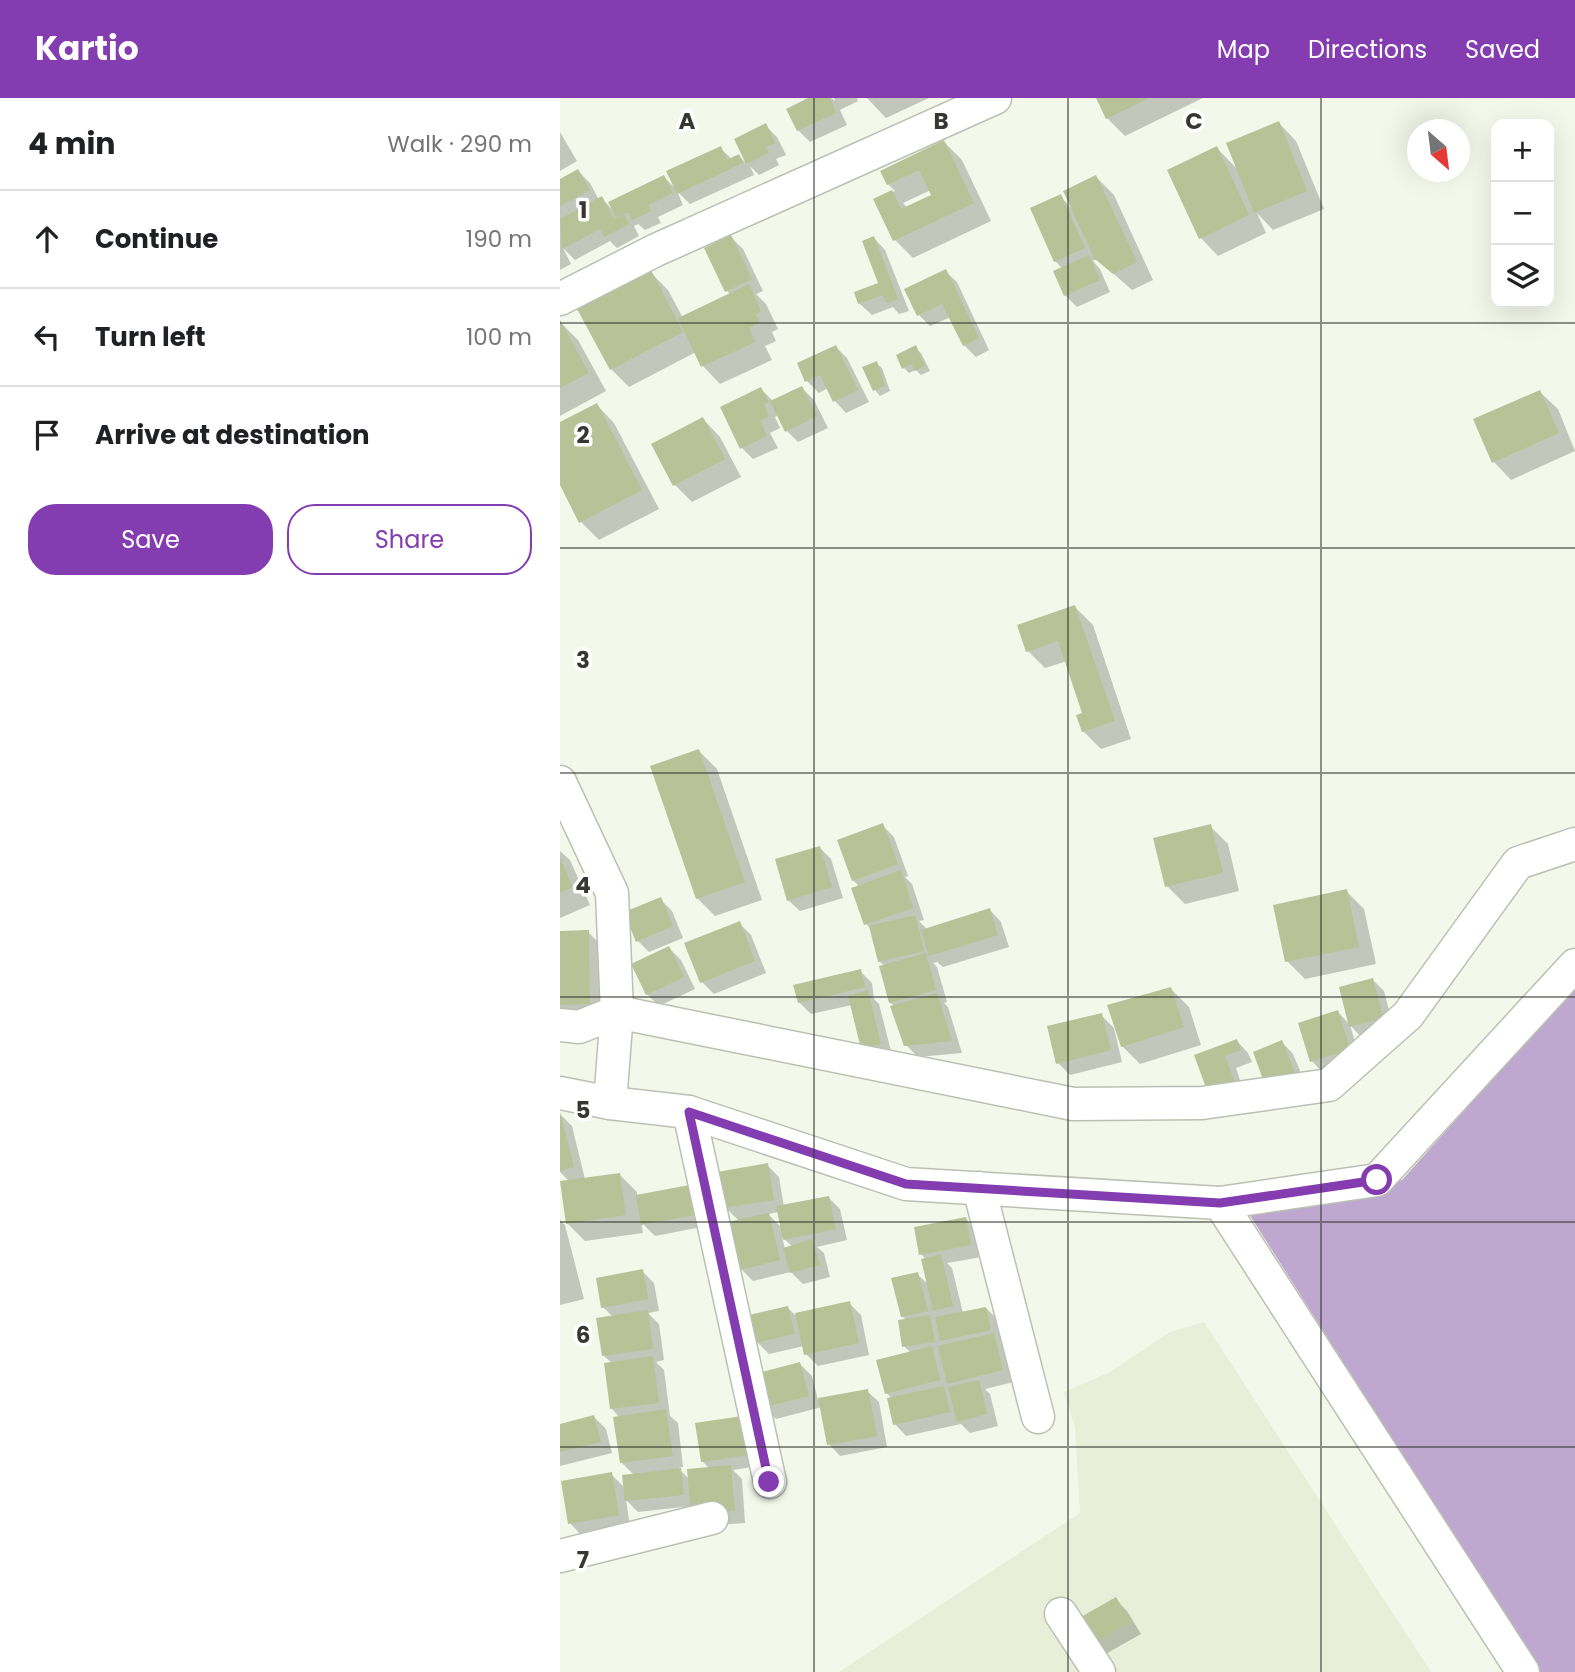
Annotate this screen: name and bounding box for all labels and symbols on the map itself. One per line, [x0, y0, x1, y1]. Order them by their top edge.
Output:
text: A [679, 105, 696, 137]
text: B [933, 105, 949, 137]
text: C [1185, 105, 1203, 137]
north arrow [1407, 119, 1470, 182]
text: 1 [579, 194, 587, 226]
text: 2 [576, 419, 590, 451]
text: 3 [576, 644, 590, 676]
text: 4 [575, 869, 591, 901]
text: 5 [576, 1094, 590, 1126]
route start [1361, 1164, 1392, 1195]
text: 6 [576, 1319, 590, 1351]
route end [753, 1466, 784, 1497]
text: 7 [577, 1544, 589, 1576]

